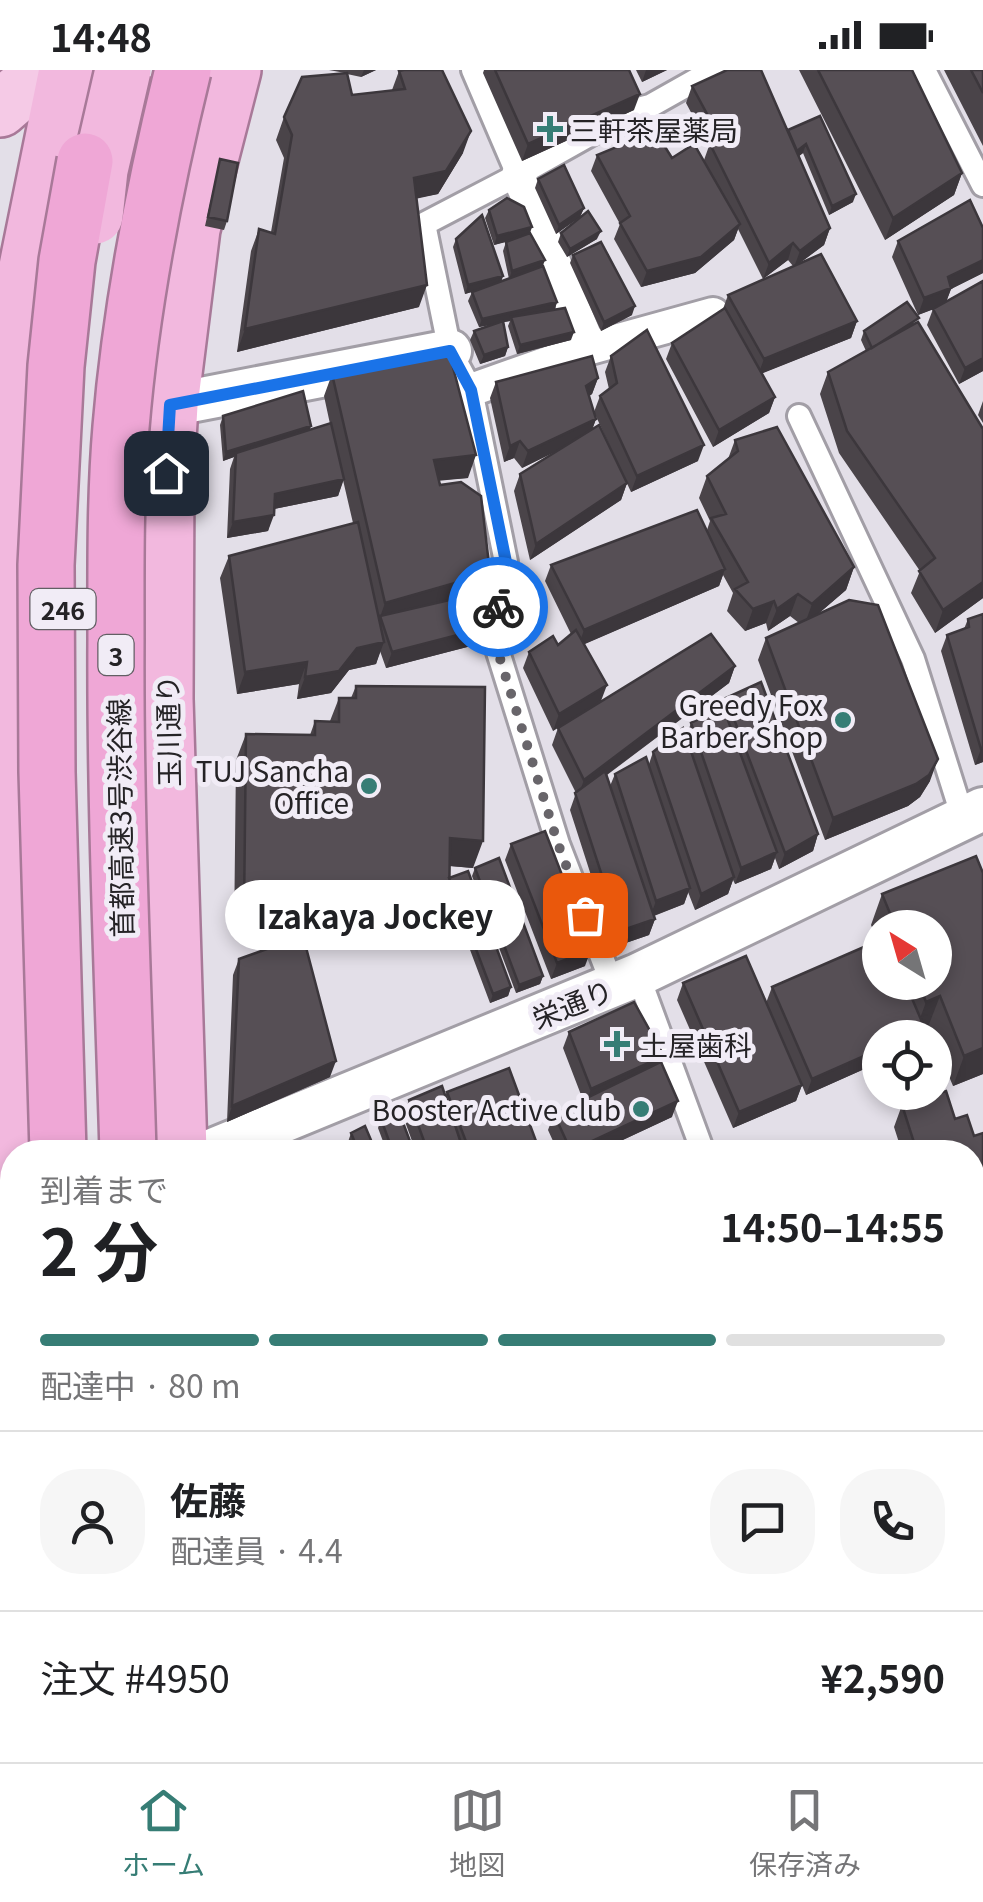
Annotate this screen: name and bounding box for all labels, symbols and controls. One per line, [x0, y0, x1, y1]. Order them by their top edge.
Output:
text: 14:48 [50, 8, 152, 63]
place label: 三軒茶屋薬局 [570, 109, 738, 149]
marker: 三軒茶屋薬局 [539, 118, 561, 140]
pin [124, 431, 209, 516]
icon: home [139, 446, 194, 501]
courier [448, 557, 548, 657]
icon: bike [471, 580, 526, 635]
road number: 246 [30, 589, 96, 629]
road number: 3 [98, 635, 134, 675]
street label: 玉川通り [146, 675, 188, 787]
place label: Greedy Fox Barber Shop [660, 684, 823, 756]
street label: 首都高速3号渋谷線 [97, 698, 141, 938]
marker: Greedy Fox Barber Shop [832, 709, 854, 731]
place label: TUJ Sancha Office [196, 750, 349, 822]
marker: TUJ Sancha Office [358, 775, 380, 797]
pin [543, 873, 628, 958]
callout: Izakaya Jockey [225, 880, 525, 950]
icon: bag [558, 888, 613, 943]
text: Izakaya Jockey [257, 892, 493, 938]
north arrow [862, 910, 952, 1000]
map controls [862, 910, 952, 1110]
street label: 栄通り [526, 969, 618, 1037]
button: locate [862, 1020, 952, 1110]
place label: 土屋歯科 [640, 1024, 752, 1064]
marker: 土屋歯科 [604, 1031, 630, 1057]
place label: Booster Active club [372, 1089, 621, 1129]
marker: Booster Active club [630, 1098, 652, 1120]
text: 到着まで [40, 1165, 168, 1211]
text: 14:50–14:55 [720, 1198, 945, 1253]
text: 2 分 [40, 1201, 158, 1295]
text: 配達中 · 80 m [40, 1361, 241, 1407]
button: person [40, 1469, 145, 1574]
button: chat [710, 1469, 815, 1574]
button: phone [840, 1469, 945, 1574]
text: 佐藤 [170, 1471, 246, 1526]
text: 配達員 · 4.4 [170, 1526, 343, 1572]
text: 注文 #4950 [40, 1649, 230, 1704]
text: ¥2,590 [821, 1649, 945, 1704]
tab: ホーム [122, 1783, 205, 1883]
tab: 地図 [449, 1783, 505, 1883]
tab: 保存済み [749, 1783, 861, 1883]

